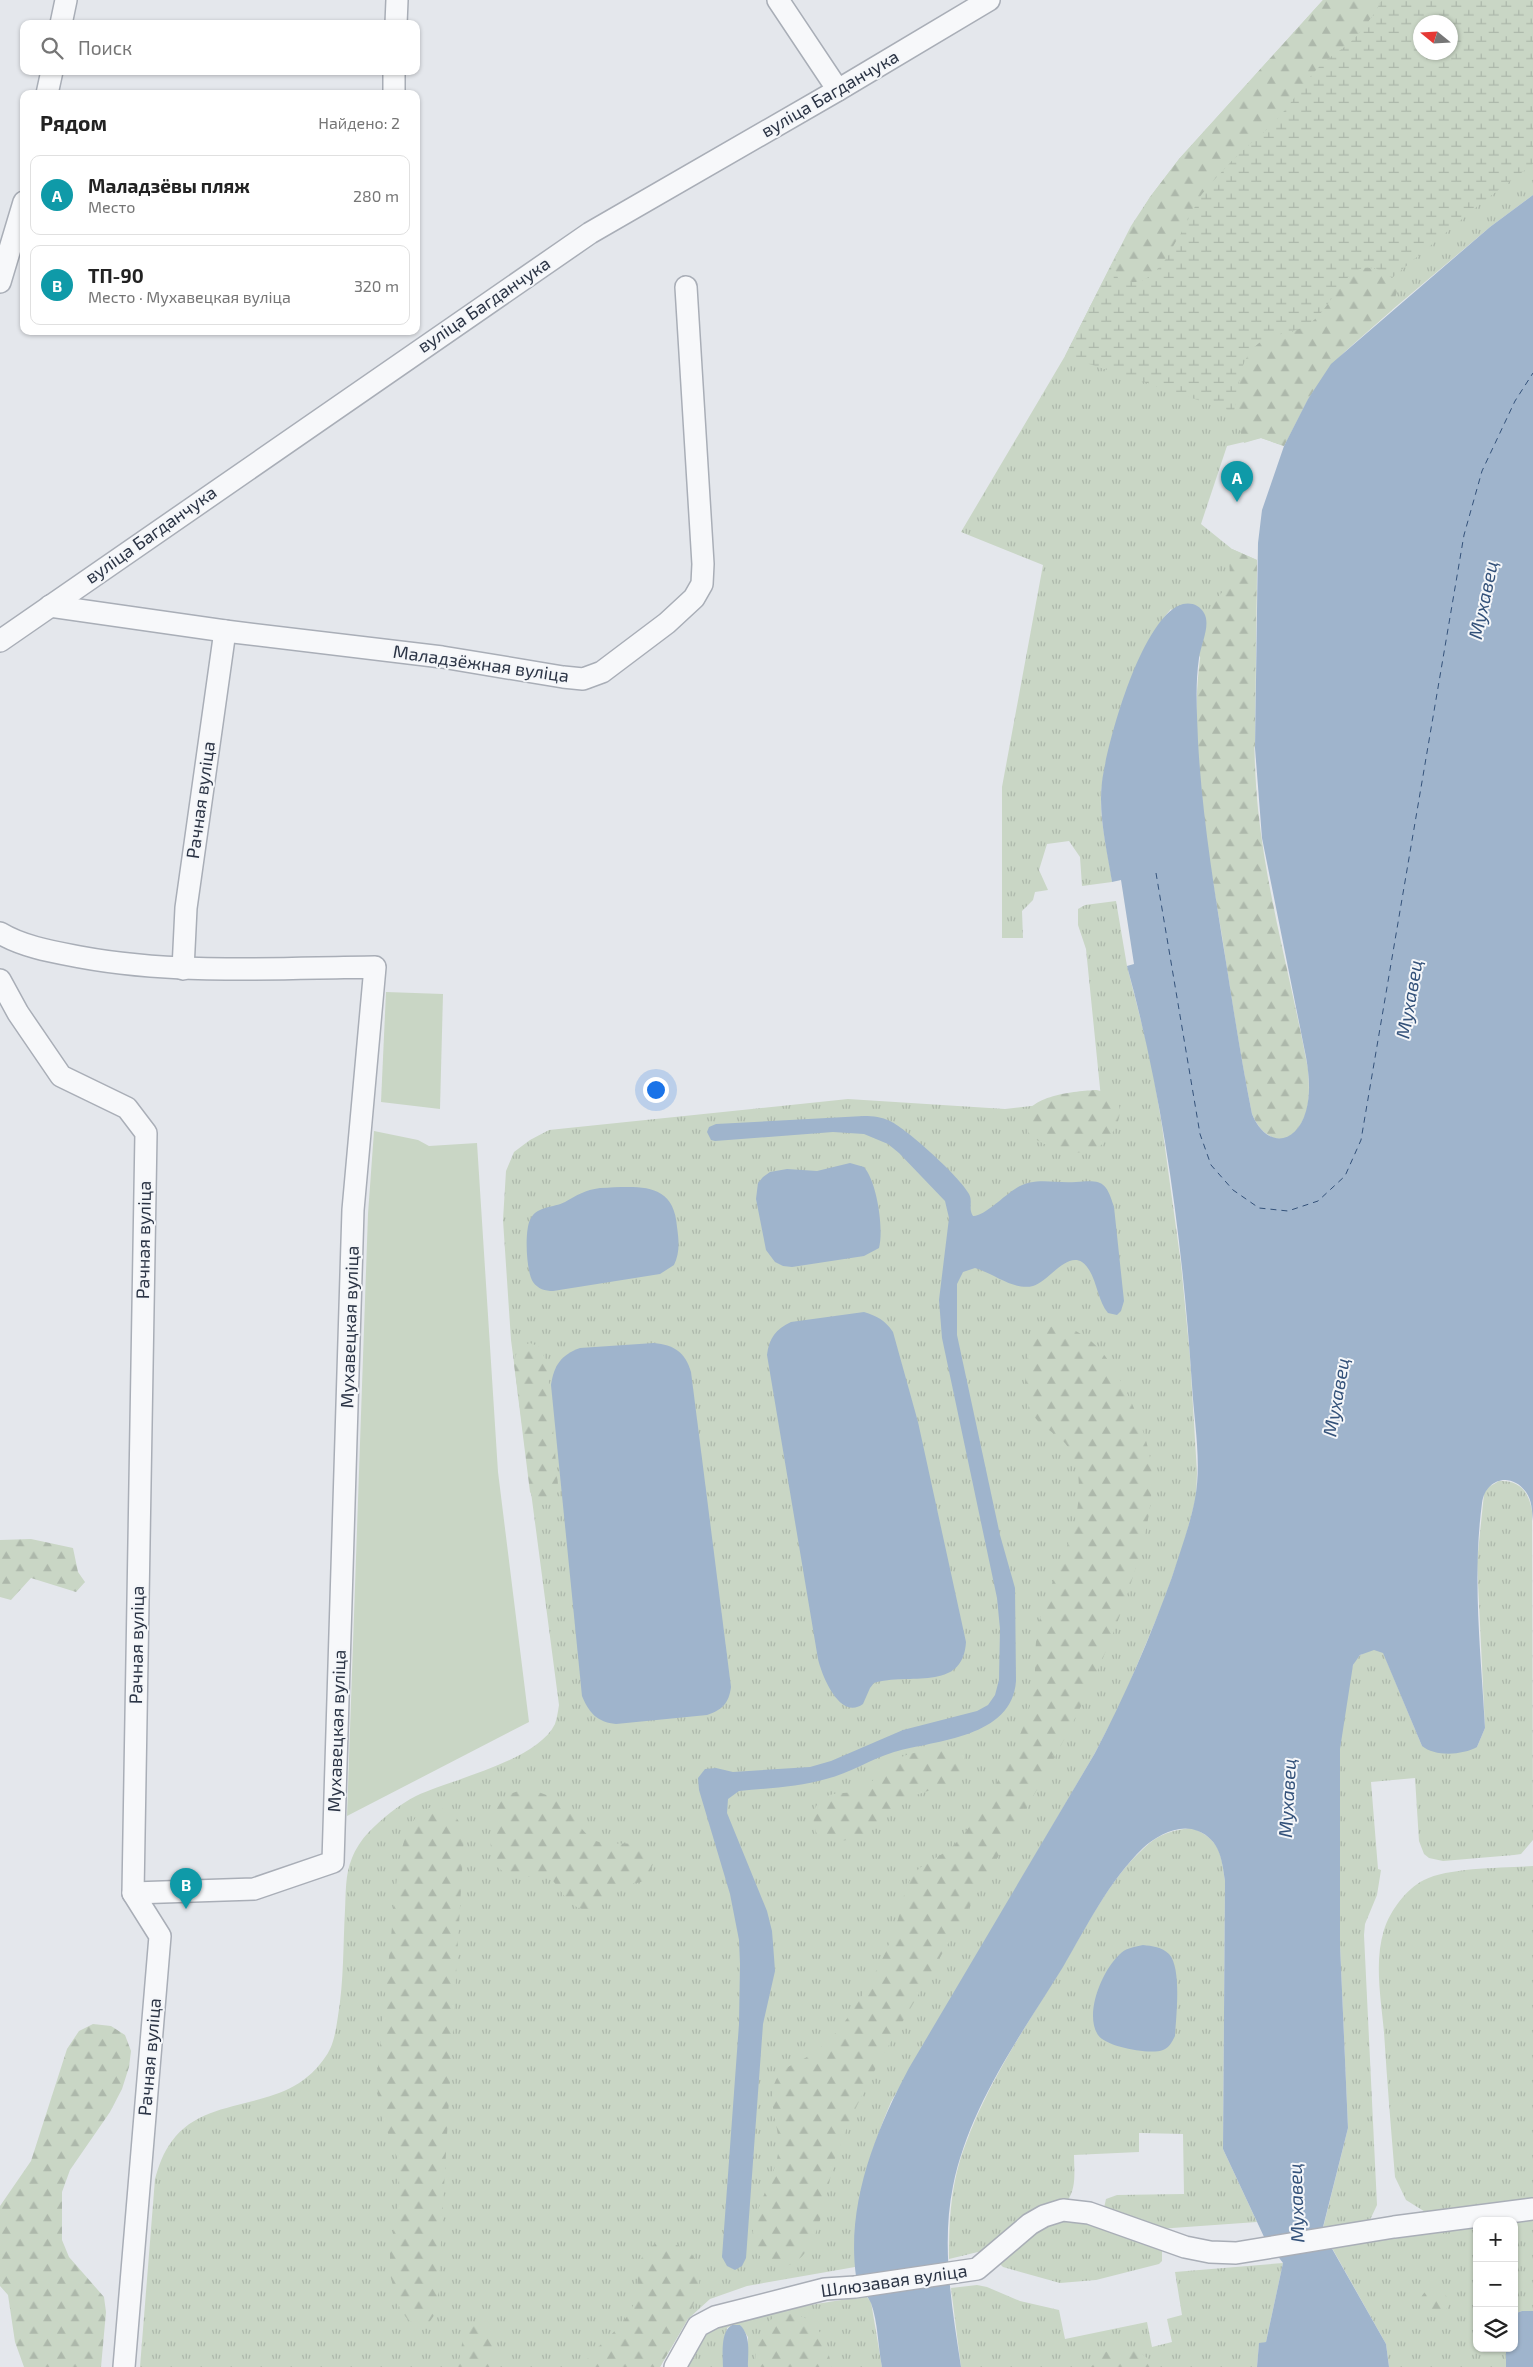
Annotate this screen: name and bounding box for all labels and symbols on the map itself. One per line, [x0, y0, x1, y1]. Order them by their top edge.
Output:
north arrow [1413, 15, 1458, 60]
street label: вуліца Багданчука [757, 45, 902, 142]
street label: вуліца Багданчука [413, 252, 554, 357]
pin: A [1221, 461, 1253, 502]
street label: вуліца Багданчука [80, 481, 220, 588]
water label: Мухавец [1463, 559, 1502, 641]
street label: Маладзёжная вуліца [392, 640, 570, 686]
street label: Рачная вуліца [181, 740, 219, 860]
water label: Мухавец [1390, 958, 1427, 1040]
your location [643, 1077, 669, 1103]
street label: Рачная вуліца [131, 1181, 155, 1299]
street label: Мухавецкая вуліца [335, 1245, 363, 1409]
water label: Мухавец [1317, 1356, 1354, 1438]
street label: Рачная вуліца [124, 1586, 148, 1704]
street label: Мухавецкая вуліца [322, 1649, 350, 1813]
water label: Мухавец [1273, 1758, 1300, 1838]
pin: B [170, 1868, 202, 1909]
street label: Рачная вуліца [133, 1997, 165, 2117]
water label: Мухавец [1283, 2163, 1308, 2243]
street label: Шлюзавая вуліца [819, 2259, 969, 2301]

